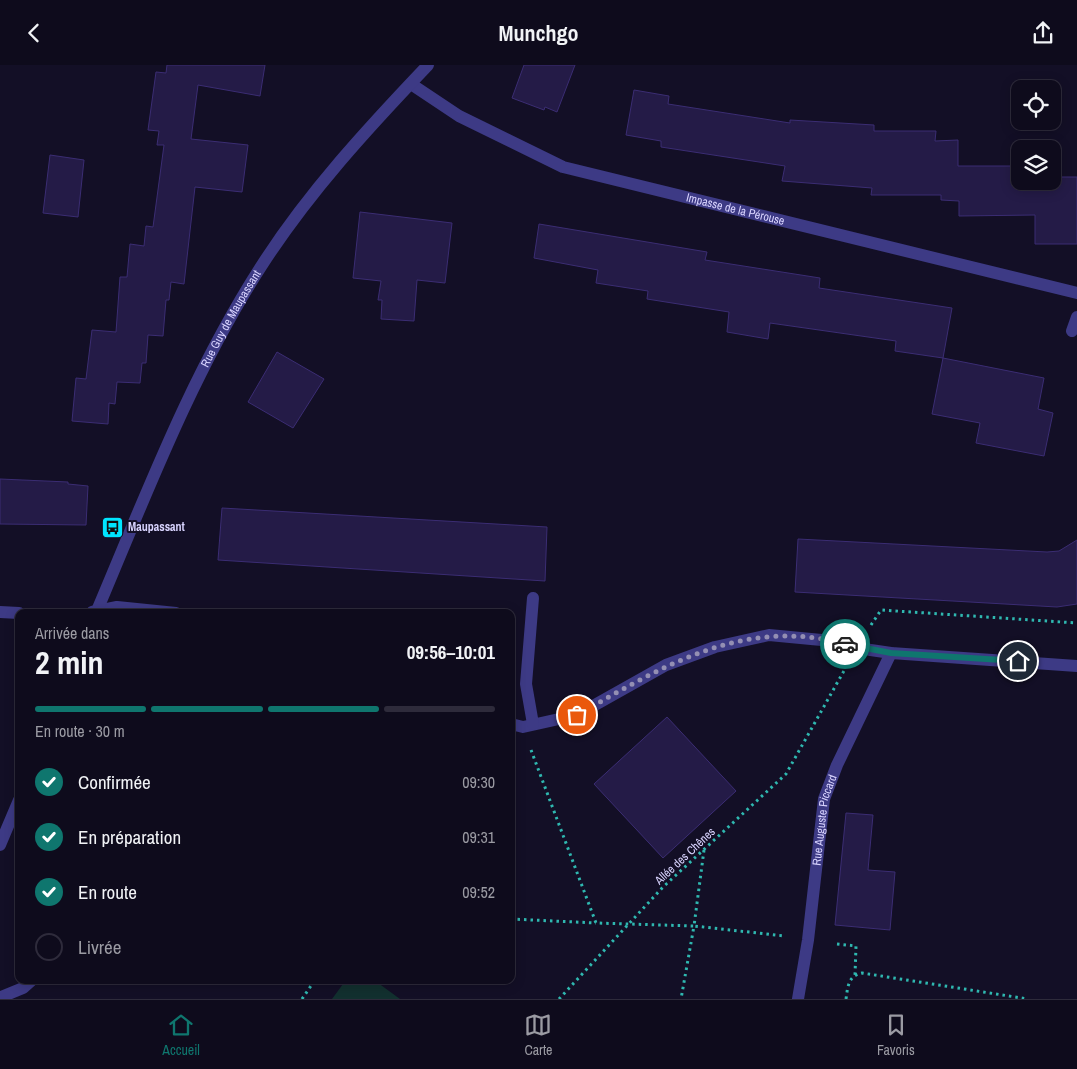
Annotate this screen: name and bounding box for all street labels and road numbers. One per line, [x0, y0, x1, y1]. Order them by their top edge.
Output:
street label: Impasse de la Pérouse [684, 189, 786, 229]
street label: Rue Guy de Maupassant [197, 267, 265, 370]
street label: Rue Auguste Piccard [808, 772, 841, 867]
street label: Allée des Chênes [651, 824, 719, 889]

